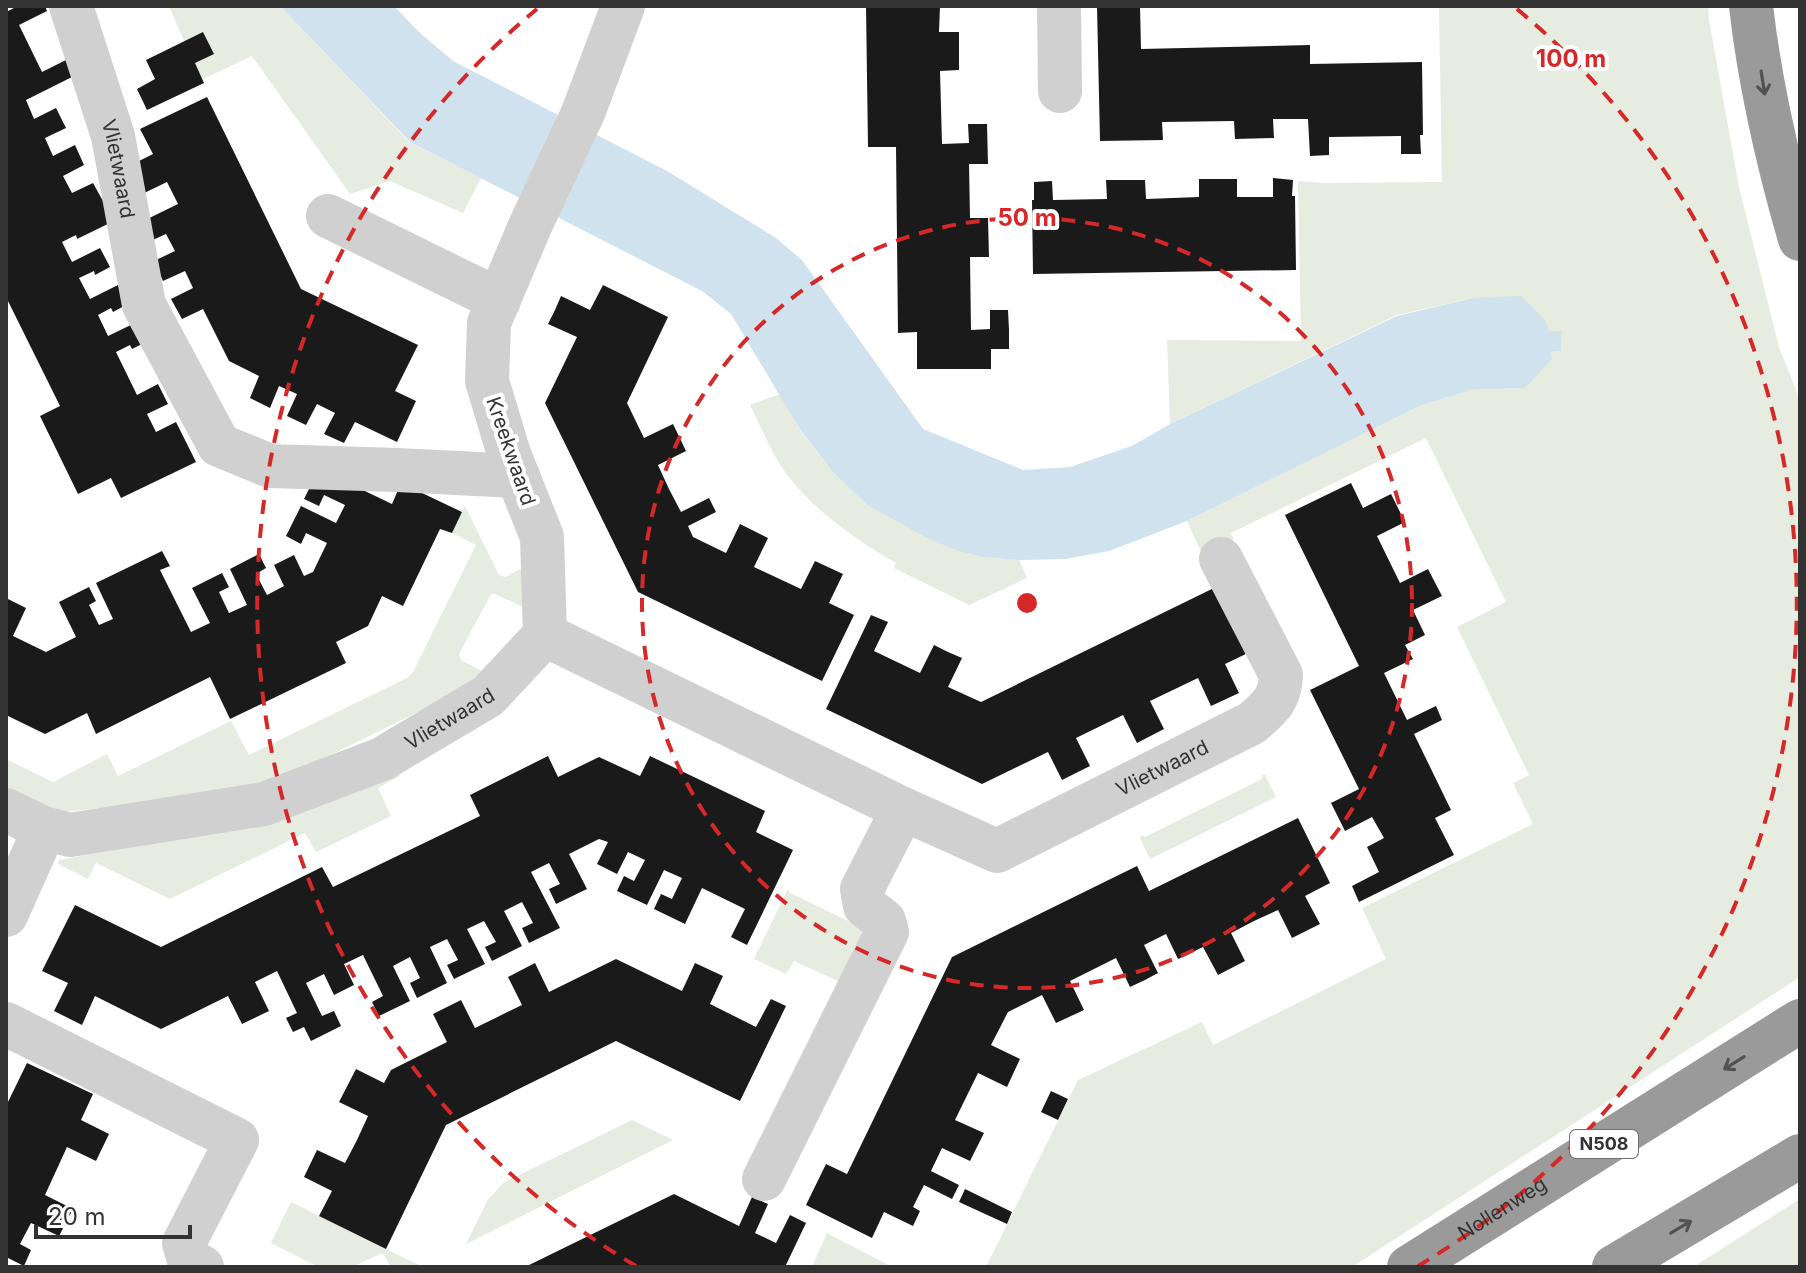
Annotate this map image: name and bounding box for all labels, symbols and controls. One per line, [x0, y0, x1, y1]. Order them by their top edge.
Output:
text: 100 m [1536, 44, 1606, 73]
one-way arrow [1756, 70, 1771, 95]
street label: Vlietwaard [96, 116, 140, 220]
text: 50 m [997, 203, 1057, 232]
street label: Kreekwaard [481, 394, 541, 508]
centre of rings [1013, 589, 1041, 617]
street label: Vlietwaard [400, 683, 499, 755]
street label: Vlietwaard [1112, 735, 1213, 801]
one-way arrow [1723, 1055, 1746, 1071]
road number: N508 [1570, 1130, 1638, 1158]
street label: Nollenweg [1453, 1172, 1551, 1245]
scale bar [36, 1189, 190, 1239]
text: 20 m [48, 1202, 106, 1231]
one-way arrow [1669, 1219, 1692, 1235]

